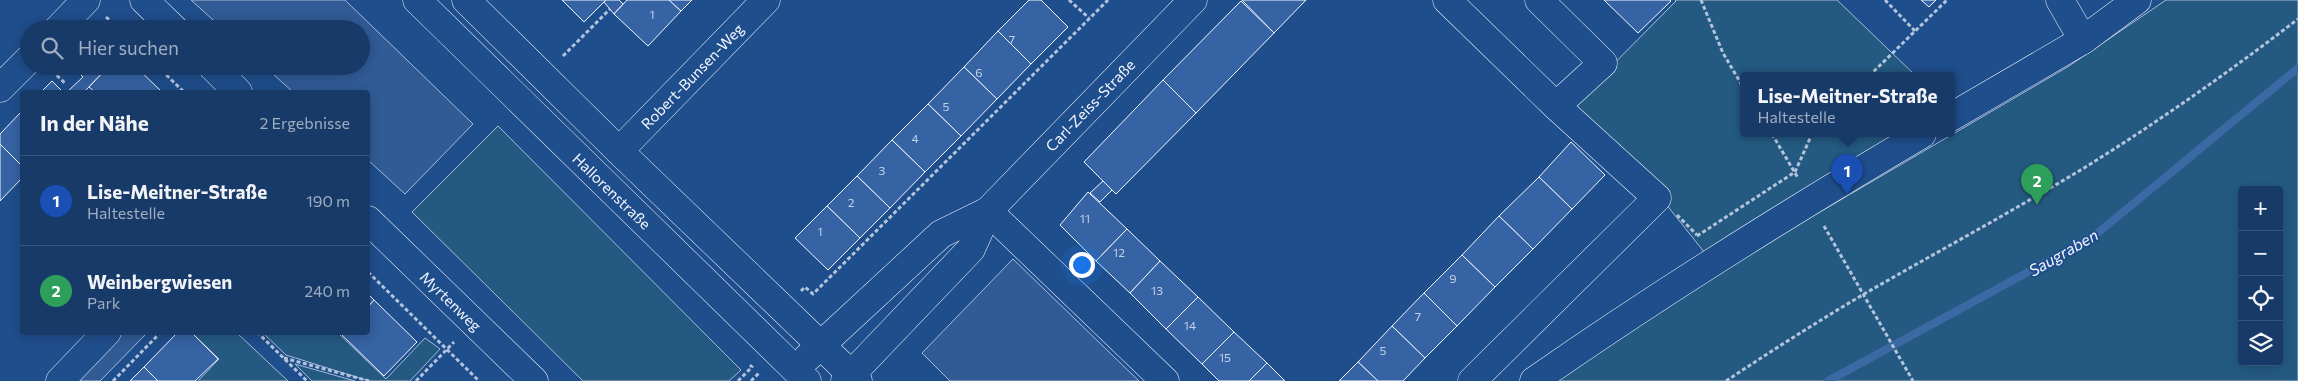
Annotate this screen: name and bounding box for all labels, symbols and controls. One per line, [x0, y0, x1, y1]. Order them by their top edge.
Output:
house number: 1 [649, 7, 655, 21]
search box [20, 20, 370, 75]
street label: Robert-Bunsen-Weg [637, 20, 747, 132]
house number: 7 [1009, 32, 1015, 46]
icon: search [38, 34, 66, 62]
text: Hier suchen [78, 36, 179, 59]
street label: Carl-Zeiss-Straße [1042, 55, 1139, 155]
house number: 6 [975, 65, 983, 79]
popup [1740, 72, 1955, 137]
text: Lise-Meitner-Straße [1757, 84, 1938, 107]
house number: 5 [943, 99, 950, 113]
text: Haltestelle [1757, 107, 1835, 126]
text: In der Nähe [40, 110, 149, 135]
text: 2 Ergebnisse [260, 113, 350, 132]
house number: 4 [911, 131, 919, 145]
street label: Hallorenstraße [569, 149, 655, 233]
pin: 1 [1831, 154, 1863, 195]
house number: 3 [879, 163, 886, 177]
pin: 2 [2021, 164, 2053, 205]
text: Lise-Meitner-Straße [87, 180, 267, 203]
map controls [2238, 186, 2283, 366]
button: + [2238, 186, 2283, 231]
text: 1 [52, 191, 60, 210]
text: 190 m [306, 191, 350, 210]
house number: 2 [848, 195, 855, 209]
text: Haltestelle [87, 203, 165, 222]
house number: 11 [1080, 211, 1090, 225]
house number: 1 [817, 224, 823, 238]
water label: Saugraben [2025, 225, 2101, 279]
button: − [2238, 231, 2283, 276]
house number: 12 [1113, 245, 1125, 259]
your location [1069, 252, 1095, 278]
street label: Myrtenweg [417, 268, 485, 334]
text: Weinbergwiesen [87, 270, 232, 293]
house number: 9 [1449, 271, 1457, 285]
button: locate [2238, 276, 2283, 321]
text: 2 [51, 281, 61, 300]
text: 240 m [304, 281, 350, 300]
house number: 13 [1151, 283, 1163, 297]
text: Park [87, 293, 120, 312]
house number: 7 [1415, 309, 1421, 323]
house number: 14 [1184, 318, 1196, 332]
button: layers [2238, 321, 2283, 366]
house number: 5 [1380, 343, 1387, 357]
house number: 15 [1219, 350, 1231, 364]

